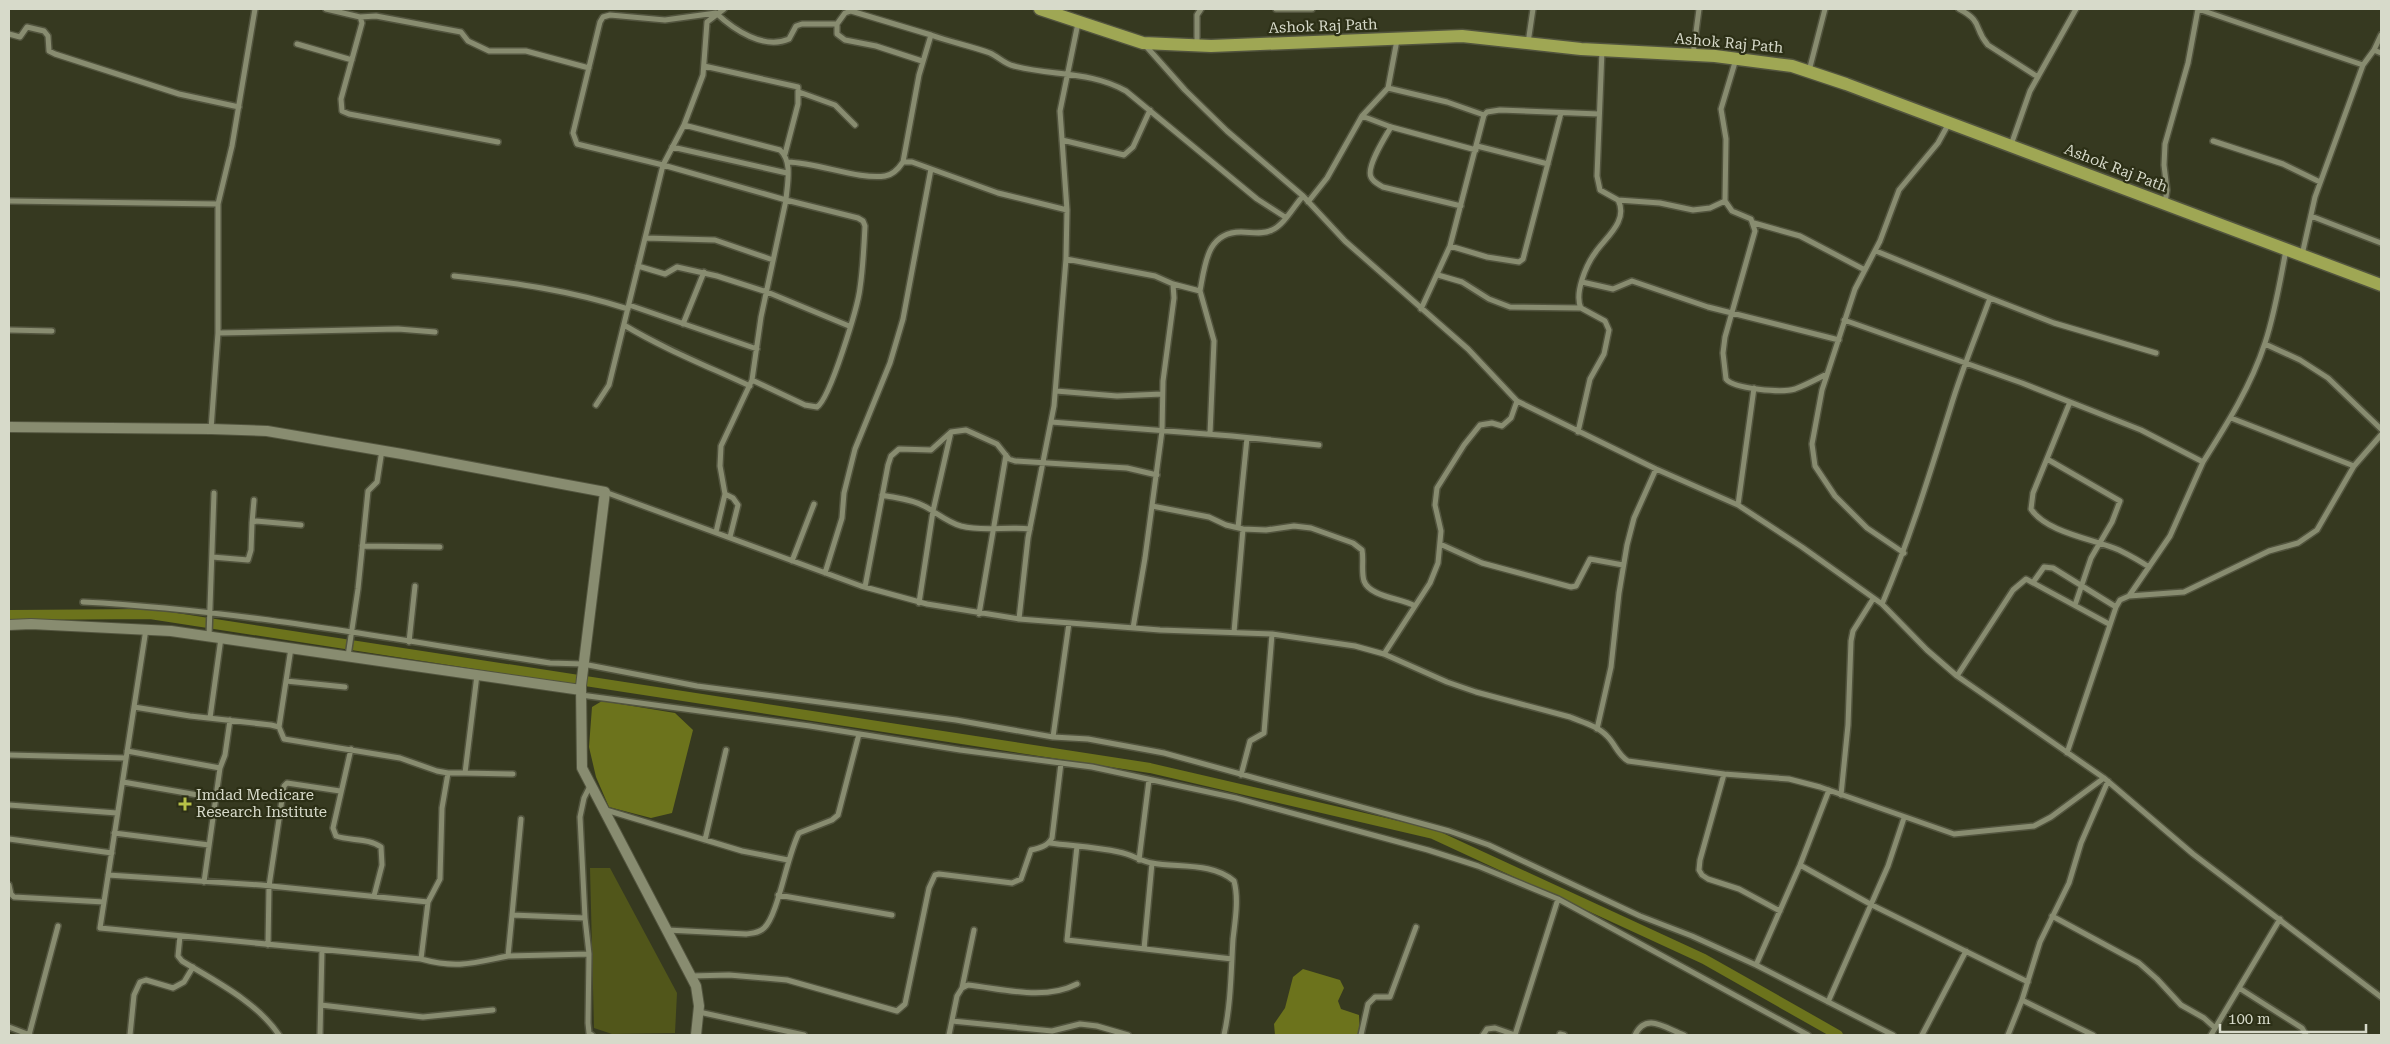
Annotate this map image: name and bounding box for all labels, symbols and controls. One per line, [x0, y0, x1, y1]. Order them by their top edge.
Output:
street label: Ashok Raj Path [1268, 15, 1378, 37]
street label: Ashok Raj Path [1674, 29, 1784, 57]
street label: Ashok Raj Path [2062, 140, 2170, 196]
place label: Imdad Medicare Research Institute [196, 786, 327, 821]
marker: Imdad Medicare Research Institute [178, 797, 192, 811]
scale bar [2220, 1002, 2366, 1034]
text: 100 m [2228, 1010, 2271, 1028]

